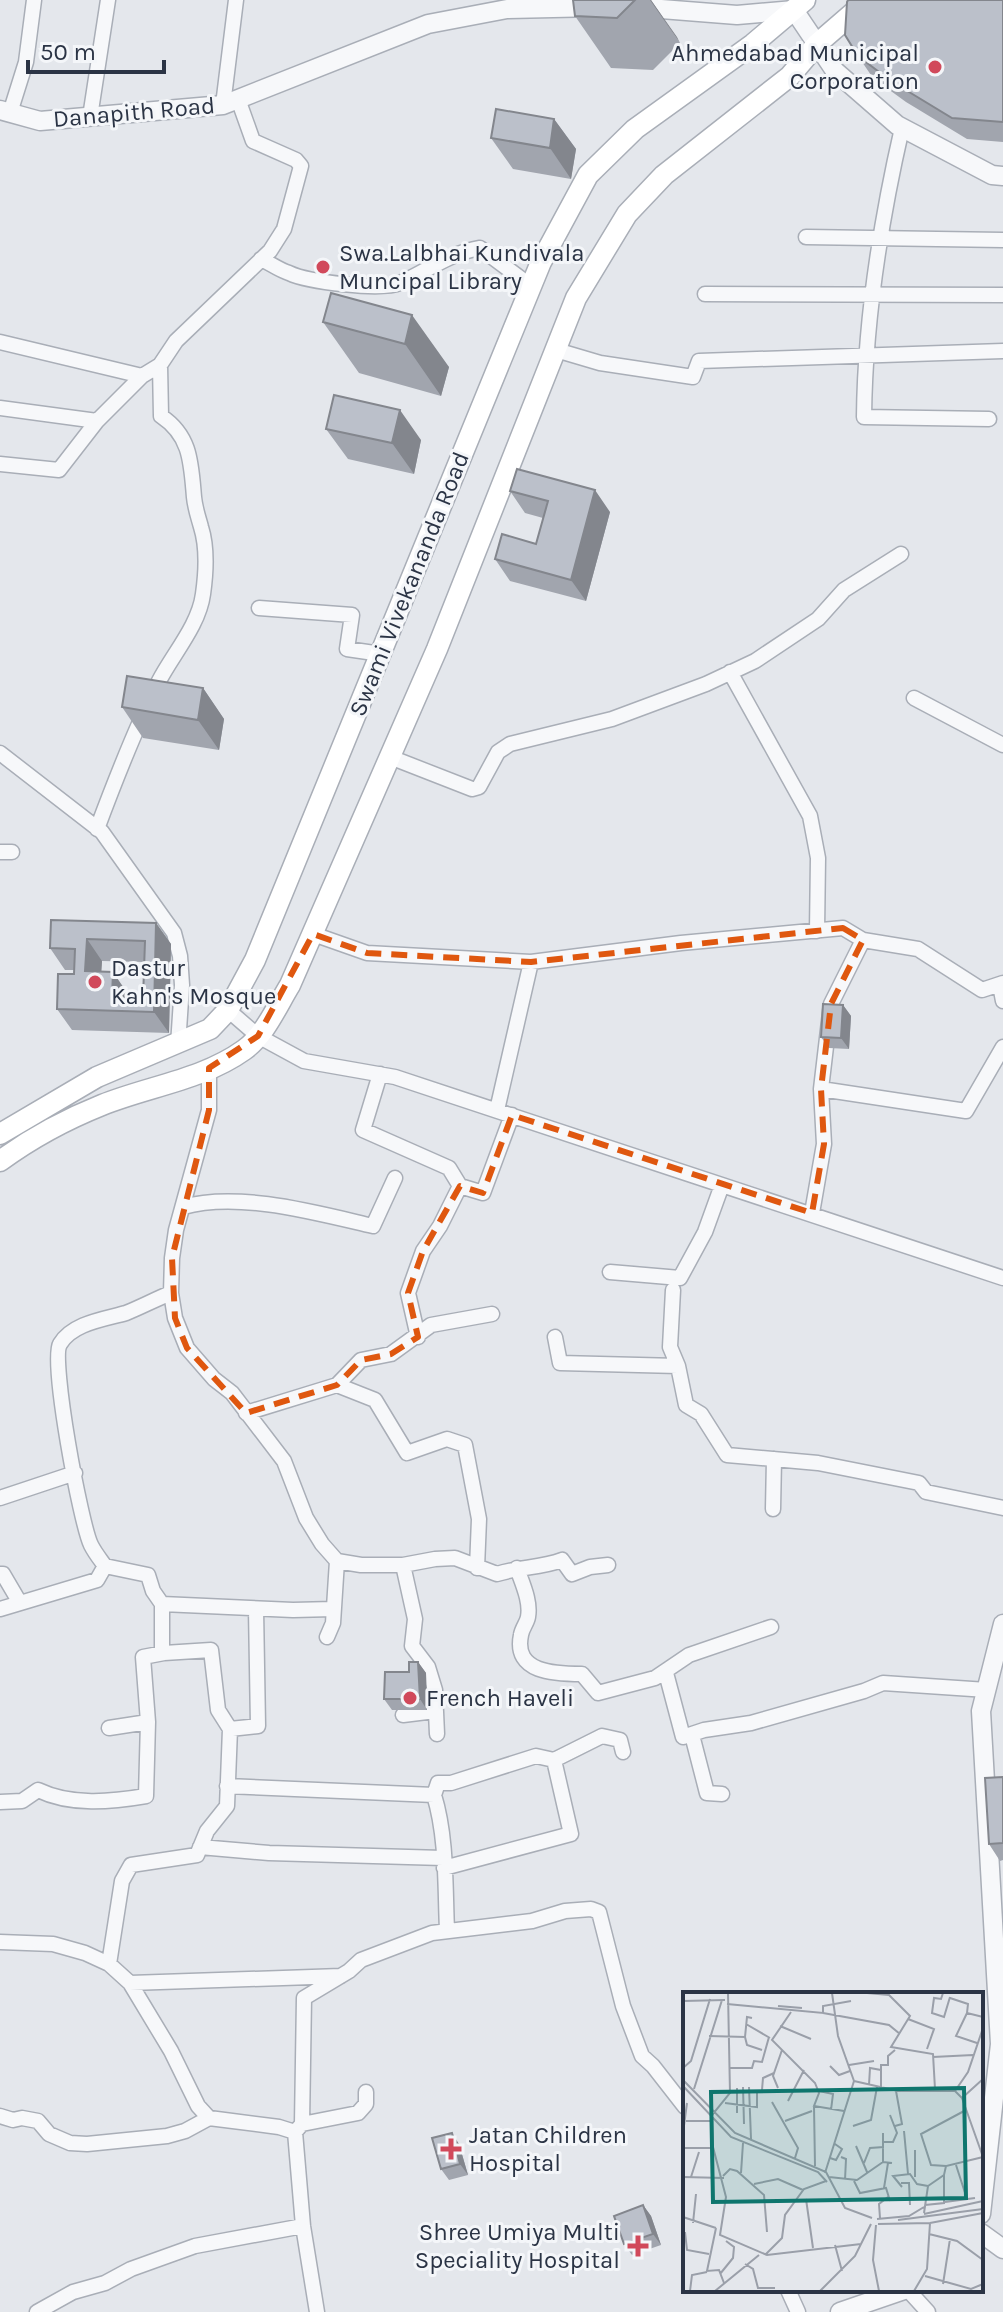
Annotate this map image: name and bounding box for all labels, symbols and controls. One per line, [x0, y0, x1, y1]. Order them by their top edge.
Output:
scale bar [28, 24, 164, 74]
text: 50 m [40, 38, 96, 66]
place label: Ahmedabad Municipal Corporation [671, 39, 919, 95]
marker: Ahmedabad Municipal Corporation [926, 58, 944, 76]
street label: Danapith Road [52, 91, 216, 133]
place label: Swa.Lalbhai Kundivala Muncipal Library [339, 239, 585, 295]
marker: Swa.Lalbhai Kundivala Muncipal Library [314, 258, 332, 276]
street label: Swami Vivekananda Road [343, 448, 475, 720]
place label: Dastur Kahn's Mosque [111, 954, 276, 1010]
marker: Dastur Kahn's Mosque [86, 973, 104, 991]
place label: French Haveli [426, 1684, 574, 1712]
marker: French Haveli [401, 1689, 419, 1707]
inset map [683, 1992, 983, 2292]
place label: Jatan Children Hospital [469, 2121, 627, 2177]
marker: Jatan Children Hospital [440, 2138, 462, 2160]
place label: Shree Umiya Multi Speciality Hospital [415, 2218, 620, 2274]
marker: Shree Umiya Multi Speciality Hospital [627, 2235, 649, 2257]

